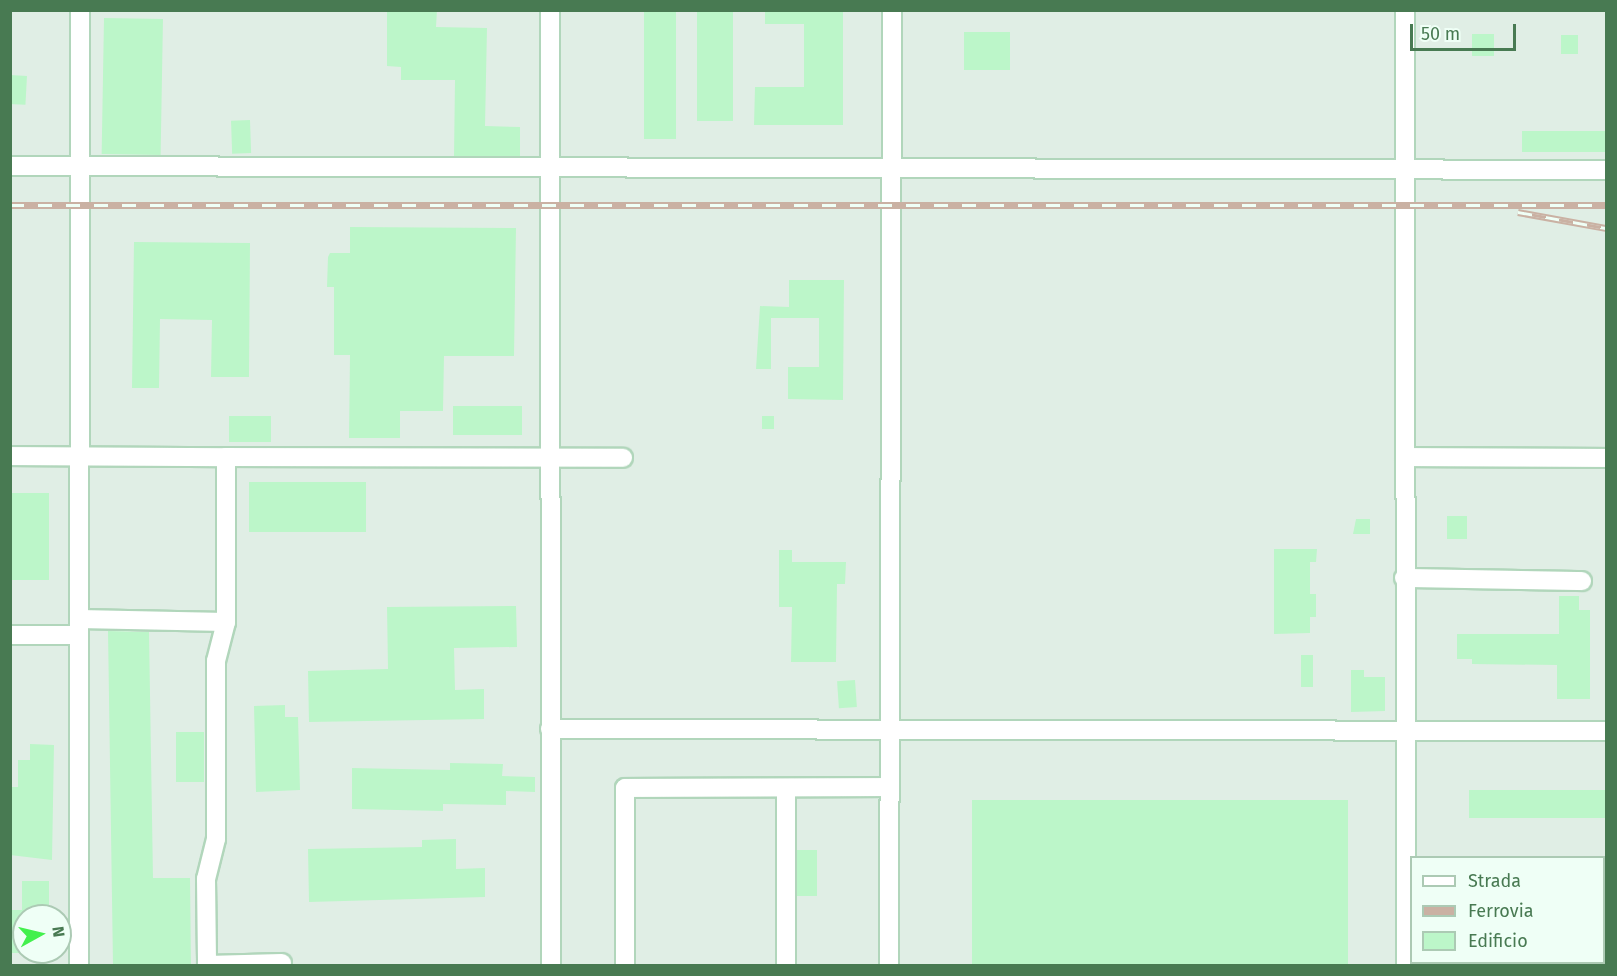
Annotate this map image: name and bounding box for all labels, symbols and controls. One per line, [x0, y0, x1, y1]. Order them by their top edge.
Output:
scale bar [1413, 12, 1520, 50]
text: 50 m [1421, 23, 1460, 45]
legend [1410, 856, 1605, 964]
text: Strada [1468, 870, 1521, 892]
text: Ferrovia [1468, 900, 1534, 922]
north arrow [12, 904, 72, 964]
text: N [48, 925, 68, 938]
text: Edificio [1468, 930, 1528, 952]

